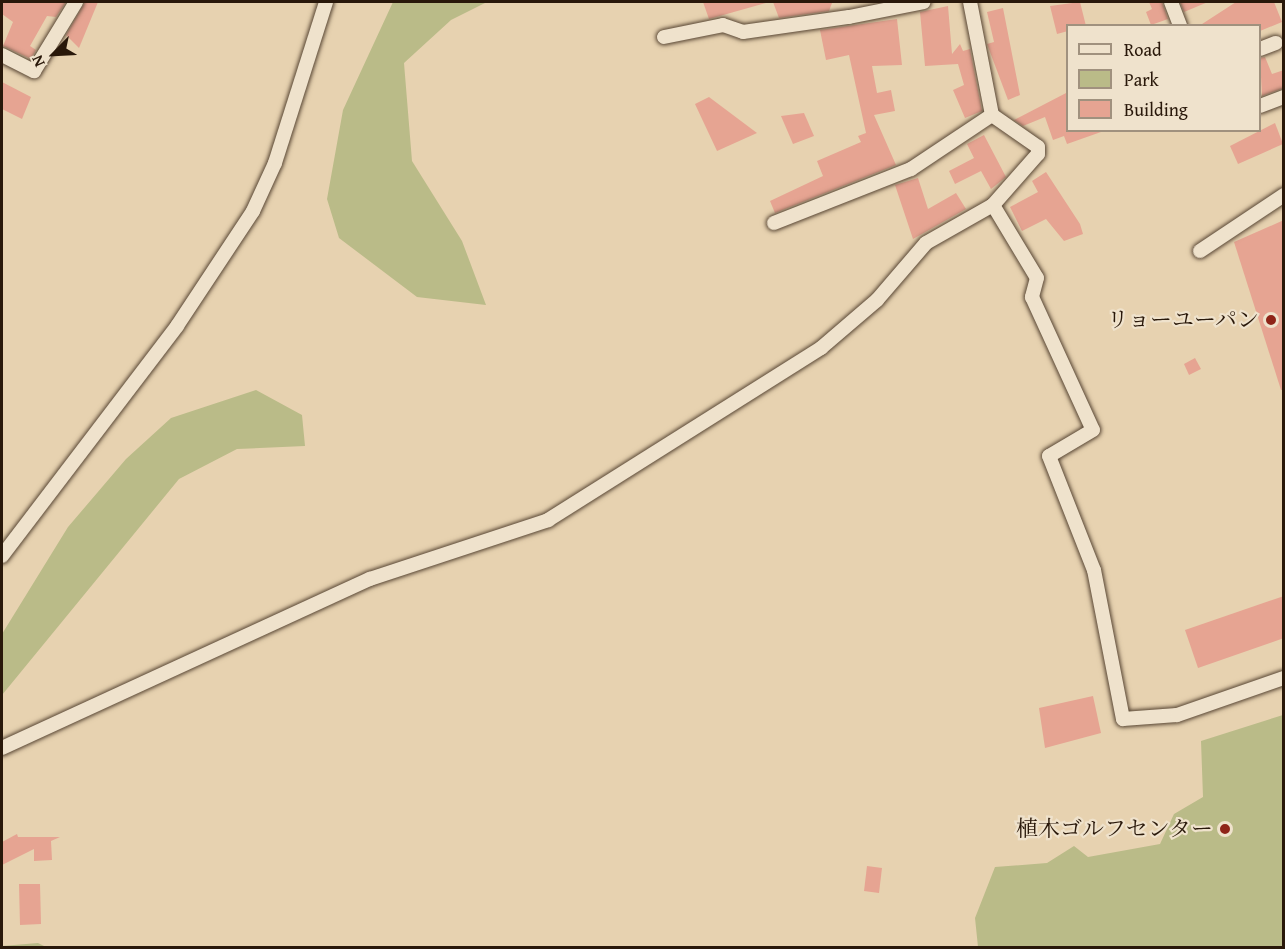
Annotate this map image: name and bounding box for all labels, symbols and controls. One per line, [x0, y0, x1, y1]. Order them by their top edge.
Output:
north arrow [24, 24, 84, 84]
legend [1066, 24, 1261, 132]
text: Road [1124, 36, 1162, 63]
text: N [24, 52, 51, 71]
text: Park [1124, 66, 1159, 93]
text: Building [1124, 96, 1188, 123]
place label: リョーユーパン [1105, 307, 1259, 333]
marker: リョーユーパン [1264, 313, 1278, 327]
place label: 植木ゴルフセンター [1015, 816, 1213, 842]
marker: 植木ゴルフセンター [1218, 822, 1232, 836]

